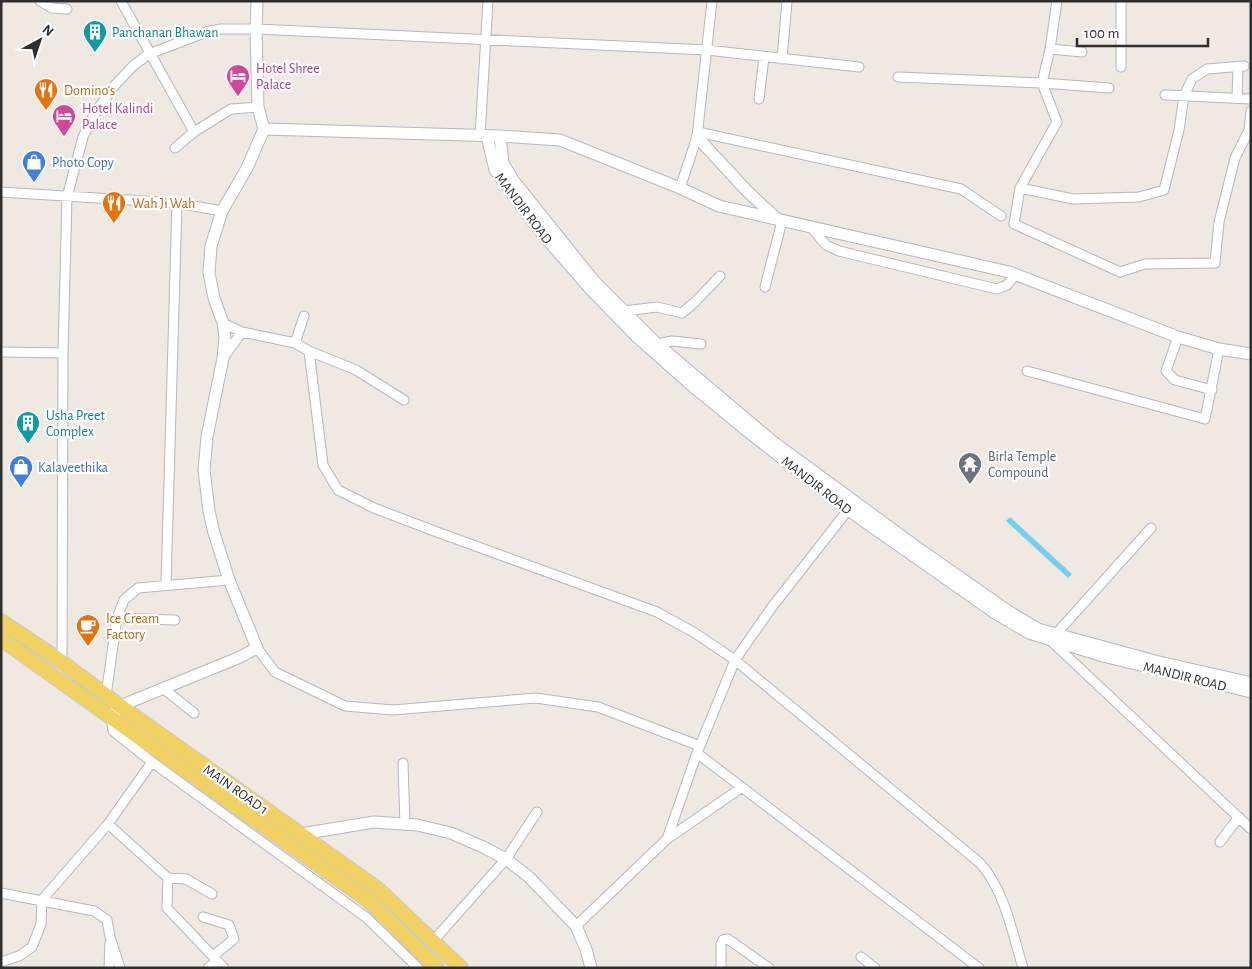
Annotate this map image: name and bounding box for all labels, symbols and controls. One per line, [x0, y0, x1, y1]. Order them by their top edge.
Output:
north arrow [15, 15, 65, 65]
scale bar [1077, 15, 1208, 47]
building icon: Panchanan Bhawan [82, 19, 108, 53]
text: N [39, 22, 56, 39]
place label: Panchanan Bhawan [112, 26, 218, 40]
text: 100 m [1084, 26, 1119, 41]
place label: Hotel Shree Palace [256, 62, 320, 92]
hotel icon: Hotel Shree Palace [225, 63, 251, 97]
restaurant icon: Domino's [33, 77, 59, 111]
place label: Domino's [64, 84, 115, 98]
place label: Hotel Kalindi Palace [82, 102, 153, 132]
hotel icon: Hotel Kalindi Palace [51, 103, 77, 137]
shop icon: Photo Copy [21, 149, 47, 183]
place label: Photo Copy [52, 156, 114, 170]
street label: MANDIR ROAD [492, 170, 554, 247]
restaurant icon: Wah Ji Wah [101, 190, 127, 224]
place label: Wah Ji Wah [132, 197, 195, 211]
place label: Usha Preet Complex [46, 409, 106, 439]
building icon: Usha Preet Complex [15, 410, 41, 444]
place label: Birla Temple Compound [988, 450, 1056, 480]
temple icon: Birla Temple Compound [957, 451, 983, 485]
shop icon: Kalaveethika [8, 454, 34, 488]
street label: MANDIR ROAD [779, 454, 854, 517]
place label: Kalaveethika [38, 461, 109, 475]
place label: Ice Cream Factory [106, 612, 159, 642]
cafe icon: Ice Cream Factory [75, 613, 101, 647]
street label: MANDIR ROAD [1142, 660, 1228, 694]
street label: MAIN ROAD 1 [201, 762, 270, 817]

